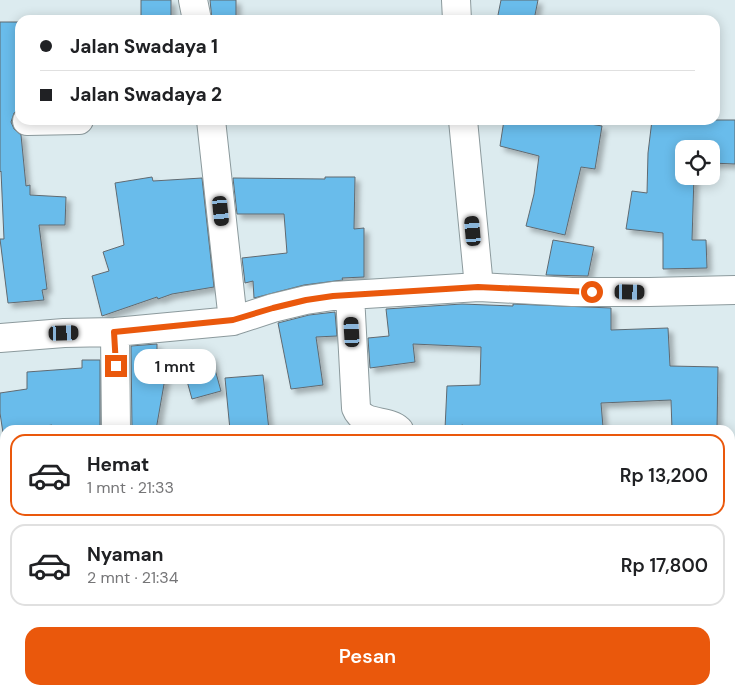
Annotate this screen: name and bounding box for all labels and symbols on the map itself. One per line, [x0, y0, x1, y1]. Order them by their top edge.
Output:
car [211, 195, 230, 227]
car [464, 215, 481, 247]
route start [581, 281, 603, 303]
car [614, 284, 645, 300]
car [343, 317, 360, 347]
car [48, 325, 79, 341]
callout: 1 mnt [134, 348, 216, 384]
route end [105, 355, 127, 377]

